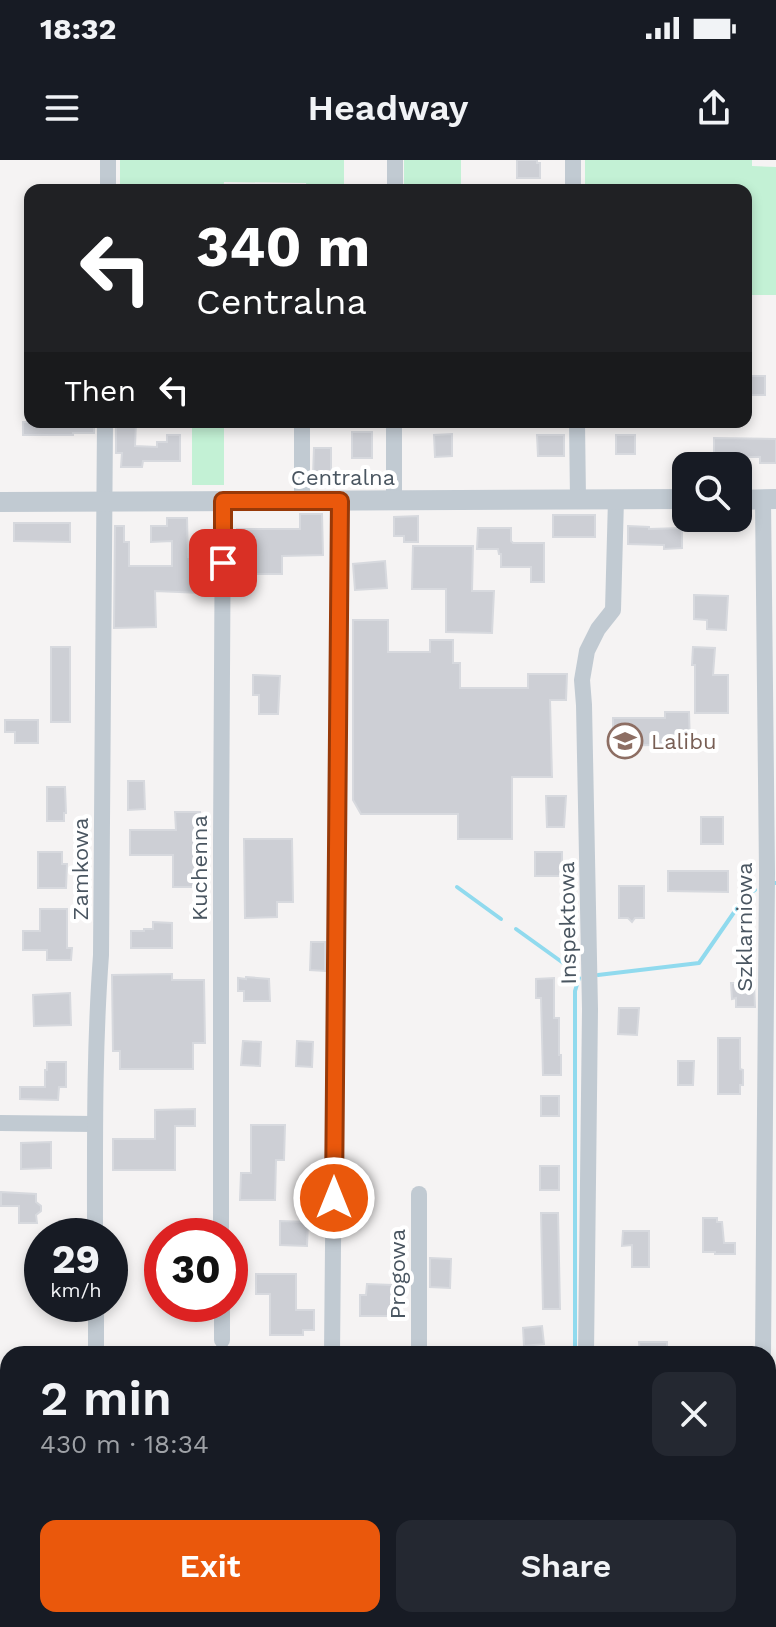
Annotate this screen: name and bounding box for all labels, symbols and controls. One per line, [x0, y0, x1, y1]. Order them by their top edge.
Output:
text: 18:32 [40, 11, 116, 46]
icon: menu [40, 86, 84, 130]
icon: share [692, 86, 736, 130]
text: Headway [308, 87, 468, 129]
text: 340 m [196, 214, 370, 280]
icon: left [64, 216, 168, 320]
text: Centralna [196, 281, 367, 323]
icon: left [152, 368, 196, 412]
text: Then [64, 373, 136, 408]
map controls [672, 452, 752, 532]
button: search [672, 452, 752, 532]
street label: Centralna [291, 465, 395, 490]
pin [189, 529, 257, 597]
icon: arrive [201, 541, 245, 585]
school or university icon: Lalibu [606, 722, 644, 760]
place label: Lalibu [651, 729, 717, 754]
street label: Kuchenna [187, 815, 212, 921]
street label: Zamkowa [68, 818, 93, 920]
street label: Inspektowa [554, 861, 581, 985]
street label: Szklarniowa [732, 862, 757, 992]
position arrow [292, 1156, 376, 1240]
speed limit sign: 30 [144, 1218, 248, 1322]
street label: Progowa [385, 1229, 410, 1319]
text: 29 [52, 1236, 100, 1283]
text: km/h [50, 1278, 102, 1302]
text: 2 min [40, 1370, 172, 1427]
button: close [652, 1372, 736, 1456]
text: 430 m · 18:34 [40, 1429, 209, 1459]
button: Exit [40, 1520, 380, 1612]
button: Share [396, 1520, 736, 1612]

